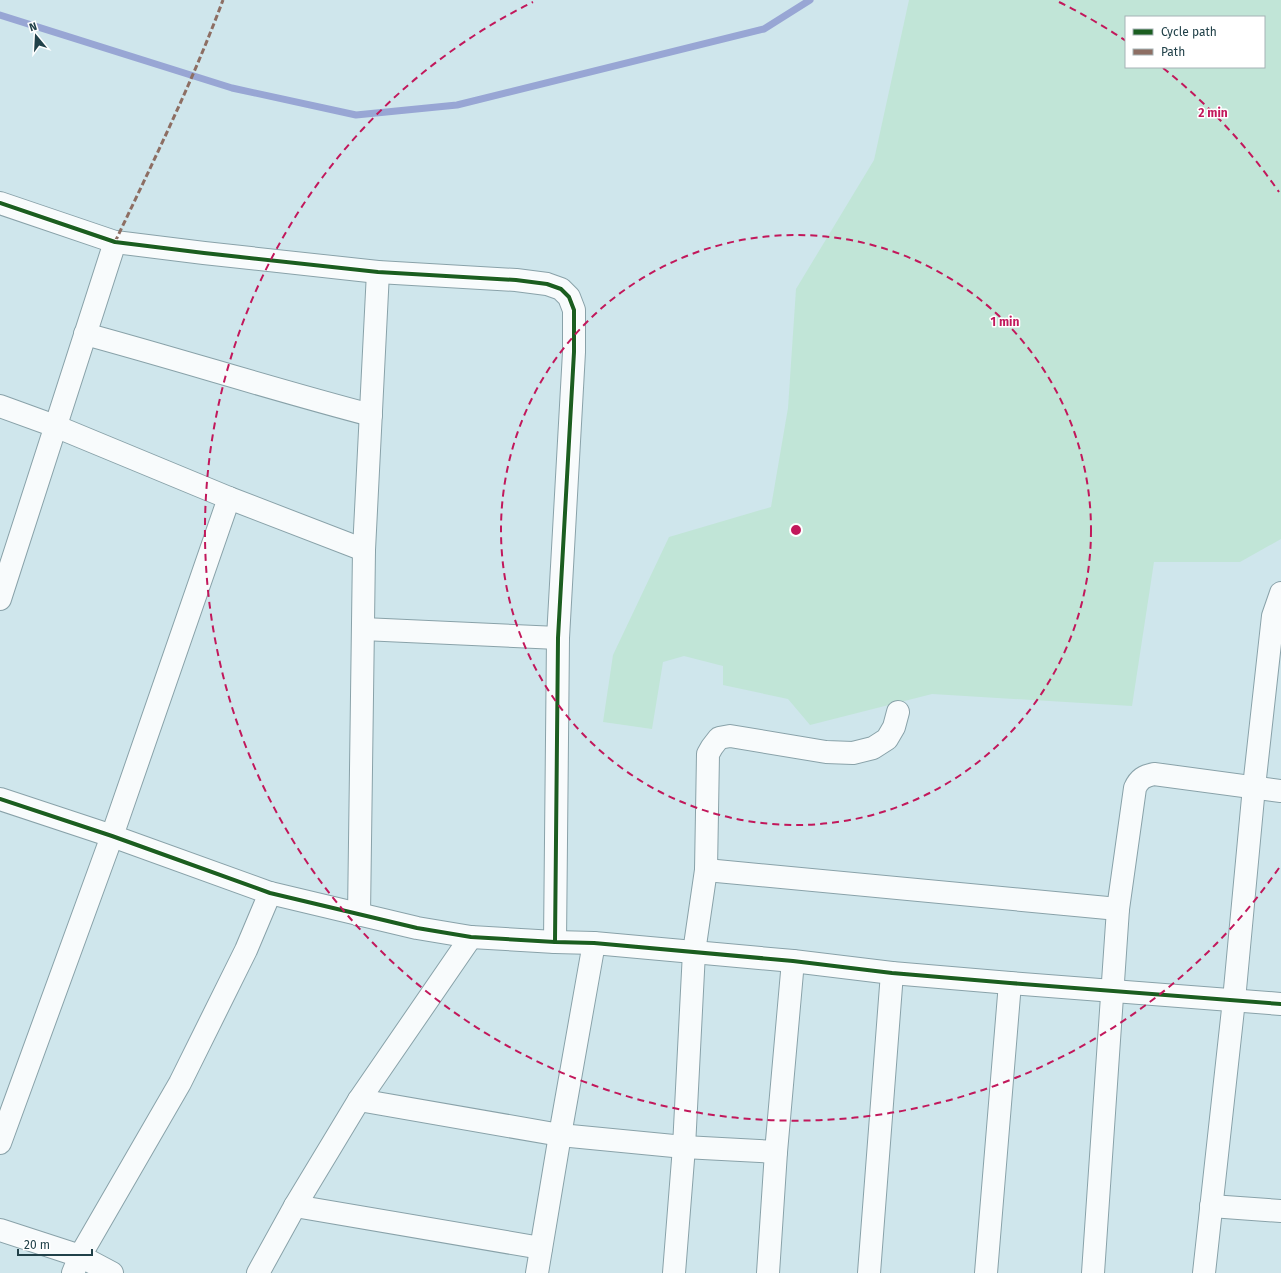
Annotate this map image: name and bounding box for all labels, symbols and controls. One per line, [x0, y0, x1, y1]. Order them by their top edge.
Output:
north arrow [16, 16, 56, 56]
legend [1125, 16, 1265, 68]
text: N [28, 20, 39, 34]
text: Cycle path [1161, 25, 1217, 39]
text: Path [1161, 45, 1185, 59]
text: 2 min [1198, 106, 1228, 120]
text: 1 min [991, 315, 1019, 329]
centre of rings [789, 523, 803, 537]
scale bar [18, 1231, 92, 1257]
text: 20 m [24, 1238, 50, 1252]

